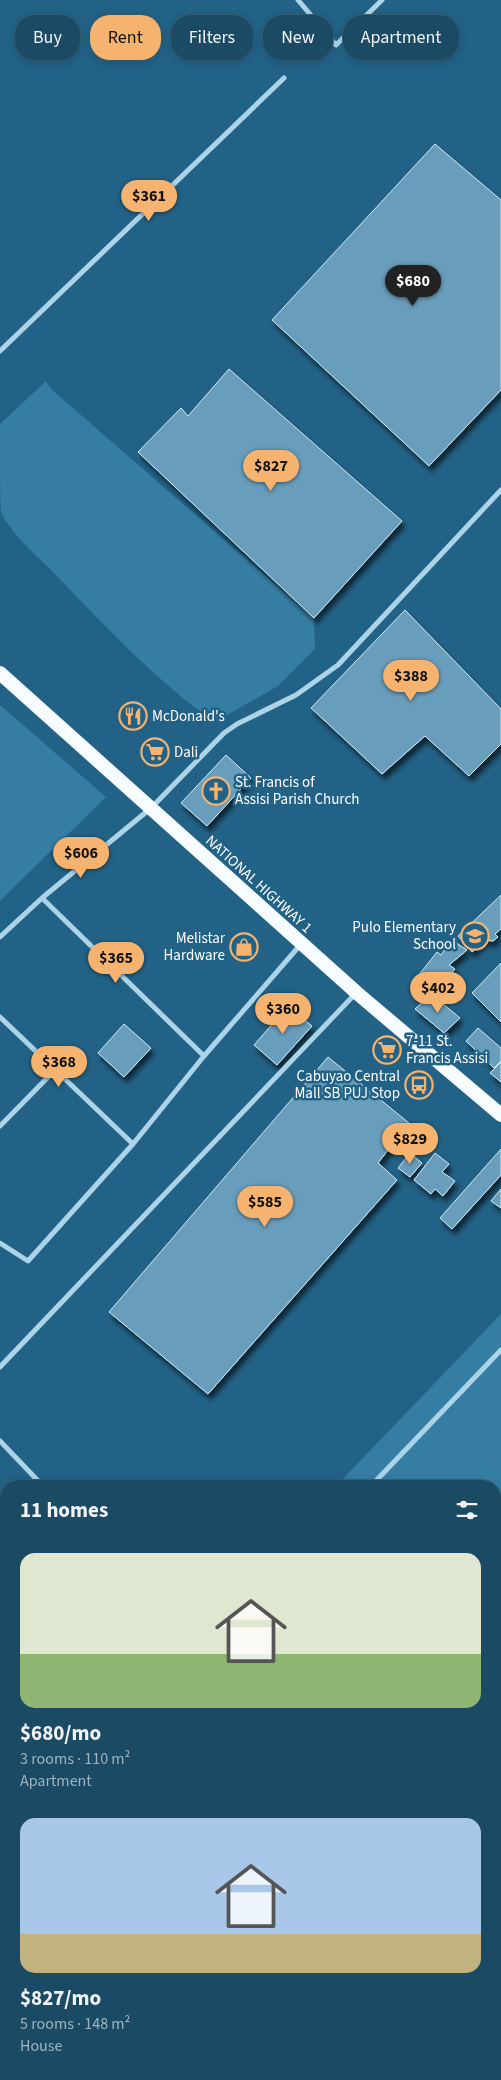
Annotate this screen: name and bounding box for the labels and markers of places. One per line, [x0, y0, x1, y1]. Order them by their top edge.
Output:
pin: $361 [119, 180, 179, 222]
pin: $680 [383, 264, 443, 307]
pin: $827 [241, 450, 301, 492]
pin: $388 [381, 660, 441, 702]
restaurant icon: McDonald's [118, 701, 148, 731]
place label: McDonald's [152, 706, 225, 727]
supermarket icon: Dali [140, 737, 170, 767]
place label: Dali [174, 742, 198, 763]
place label: St. Francis of Assisi Parish Church [235, 772, 359, 810]
church icon: St. Francis of Assisi Parish Church [201, 776, 231, 806]
pin: $606 [51, 836, 111, 879]
place label: Pulo Elementary School [352, 917, 456, 955]
school or university icon: Pulo Elementary School [460, 921, 490, 951]
place label: Melistar Hardware [164, 928, 226, 966]
shop icon: Melistar Hardware [229, 932, 259, 962]
pin: $365 [86, 942, 146, 984]
pin: $402 [408, 972, 468, 1014]
pin: $360 [253, 992, 313, 1035]
place label: 7-11 St. Francis Assisi [406, 1031, 488, 1069]
supermarket icon: 7-11 St. Francis Assisi [372, 1035, 402, 1065]
pin: $368 [29, 1046, 89, 1088]
place label: Cabuyao Central Mall SB PUJ Stop [294, 1066, 400, 1104]
bus stop icon: Cabuyao Central Mall SB PUJ Stop [404, 1070, 434, 1100]
pin: $829 [380, 1122, 440, 1165]
pin: $585 [235, 1186, 295, 1228]

